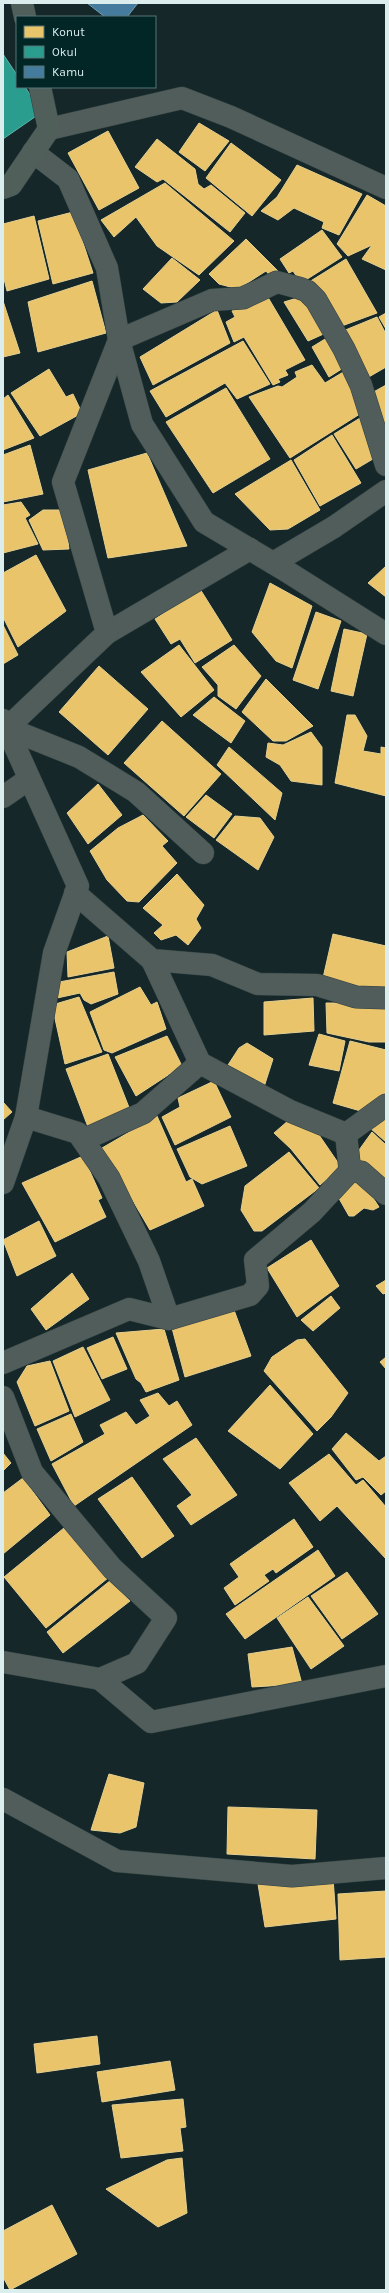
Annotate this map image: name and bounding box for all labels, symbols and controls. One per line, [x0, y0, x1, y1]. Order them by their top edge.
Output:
legend [16, 16, 156, 88]
text: Konut [52, 25, 85, 39]
text: Okul [52, 45, 77, 59]
text: Kamu [52, 65, 84, 79]

